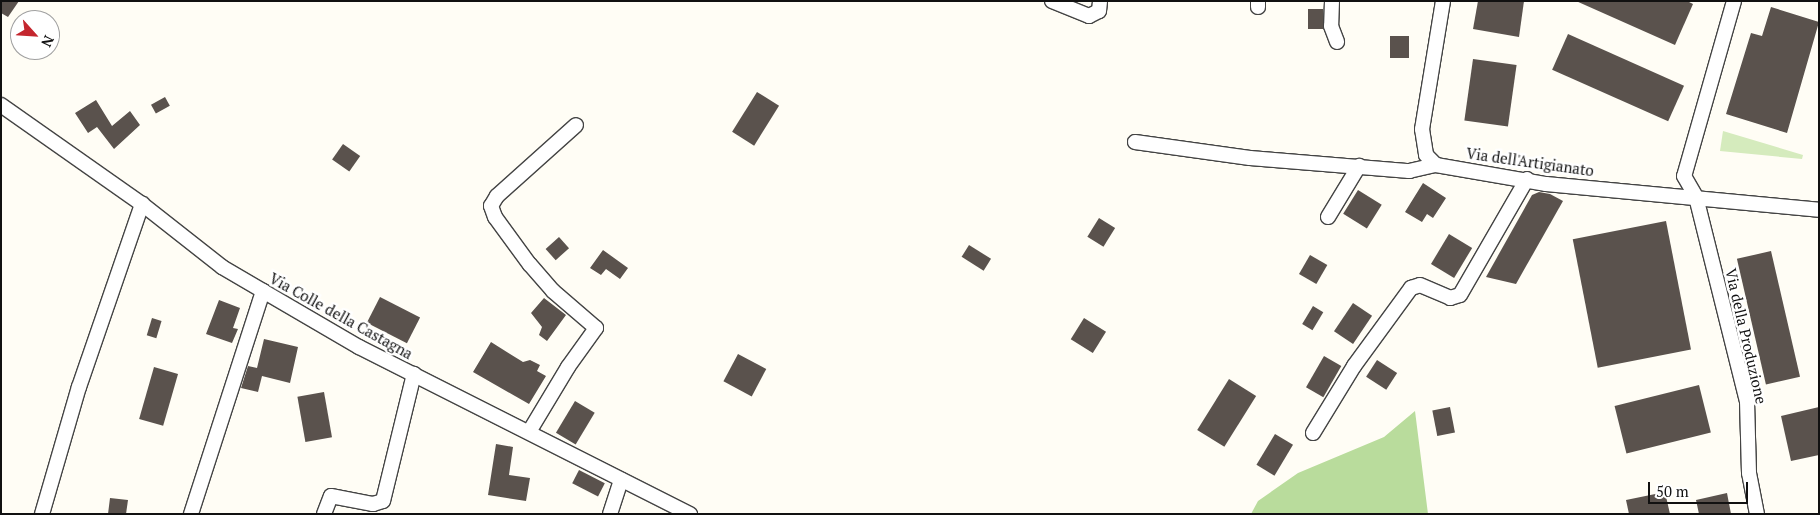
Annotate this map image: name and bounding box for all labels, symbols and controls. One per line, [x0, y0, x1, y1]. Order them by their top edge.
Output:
north arrow [10, 10, 60, 60]
text: N [37, 32, 59, 50]
street label: Via dell'Artigianato [1465, 144, 1595, 180]
street label: Via della Produzione [1722, 266, 1770, 406]
street label: Via Colle della Castagna [266, 269, 416, 363]
scale bar [1650, 472, 1750, 504]
text: 50 m [1656, 481, 1689, 501]

